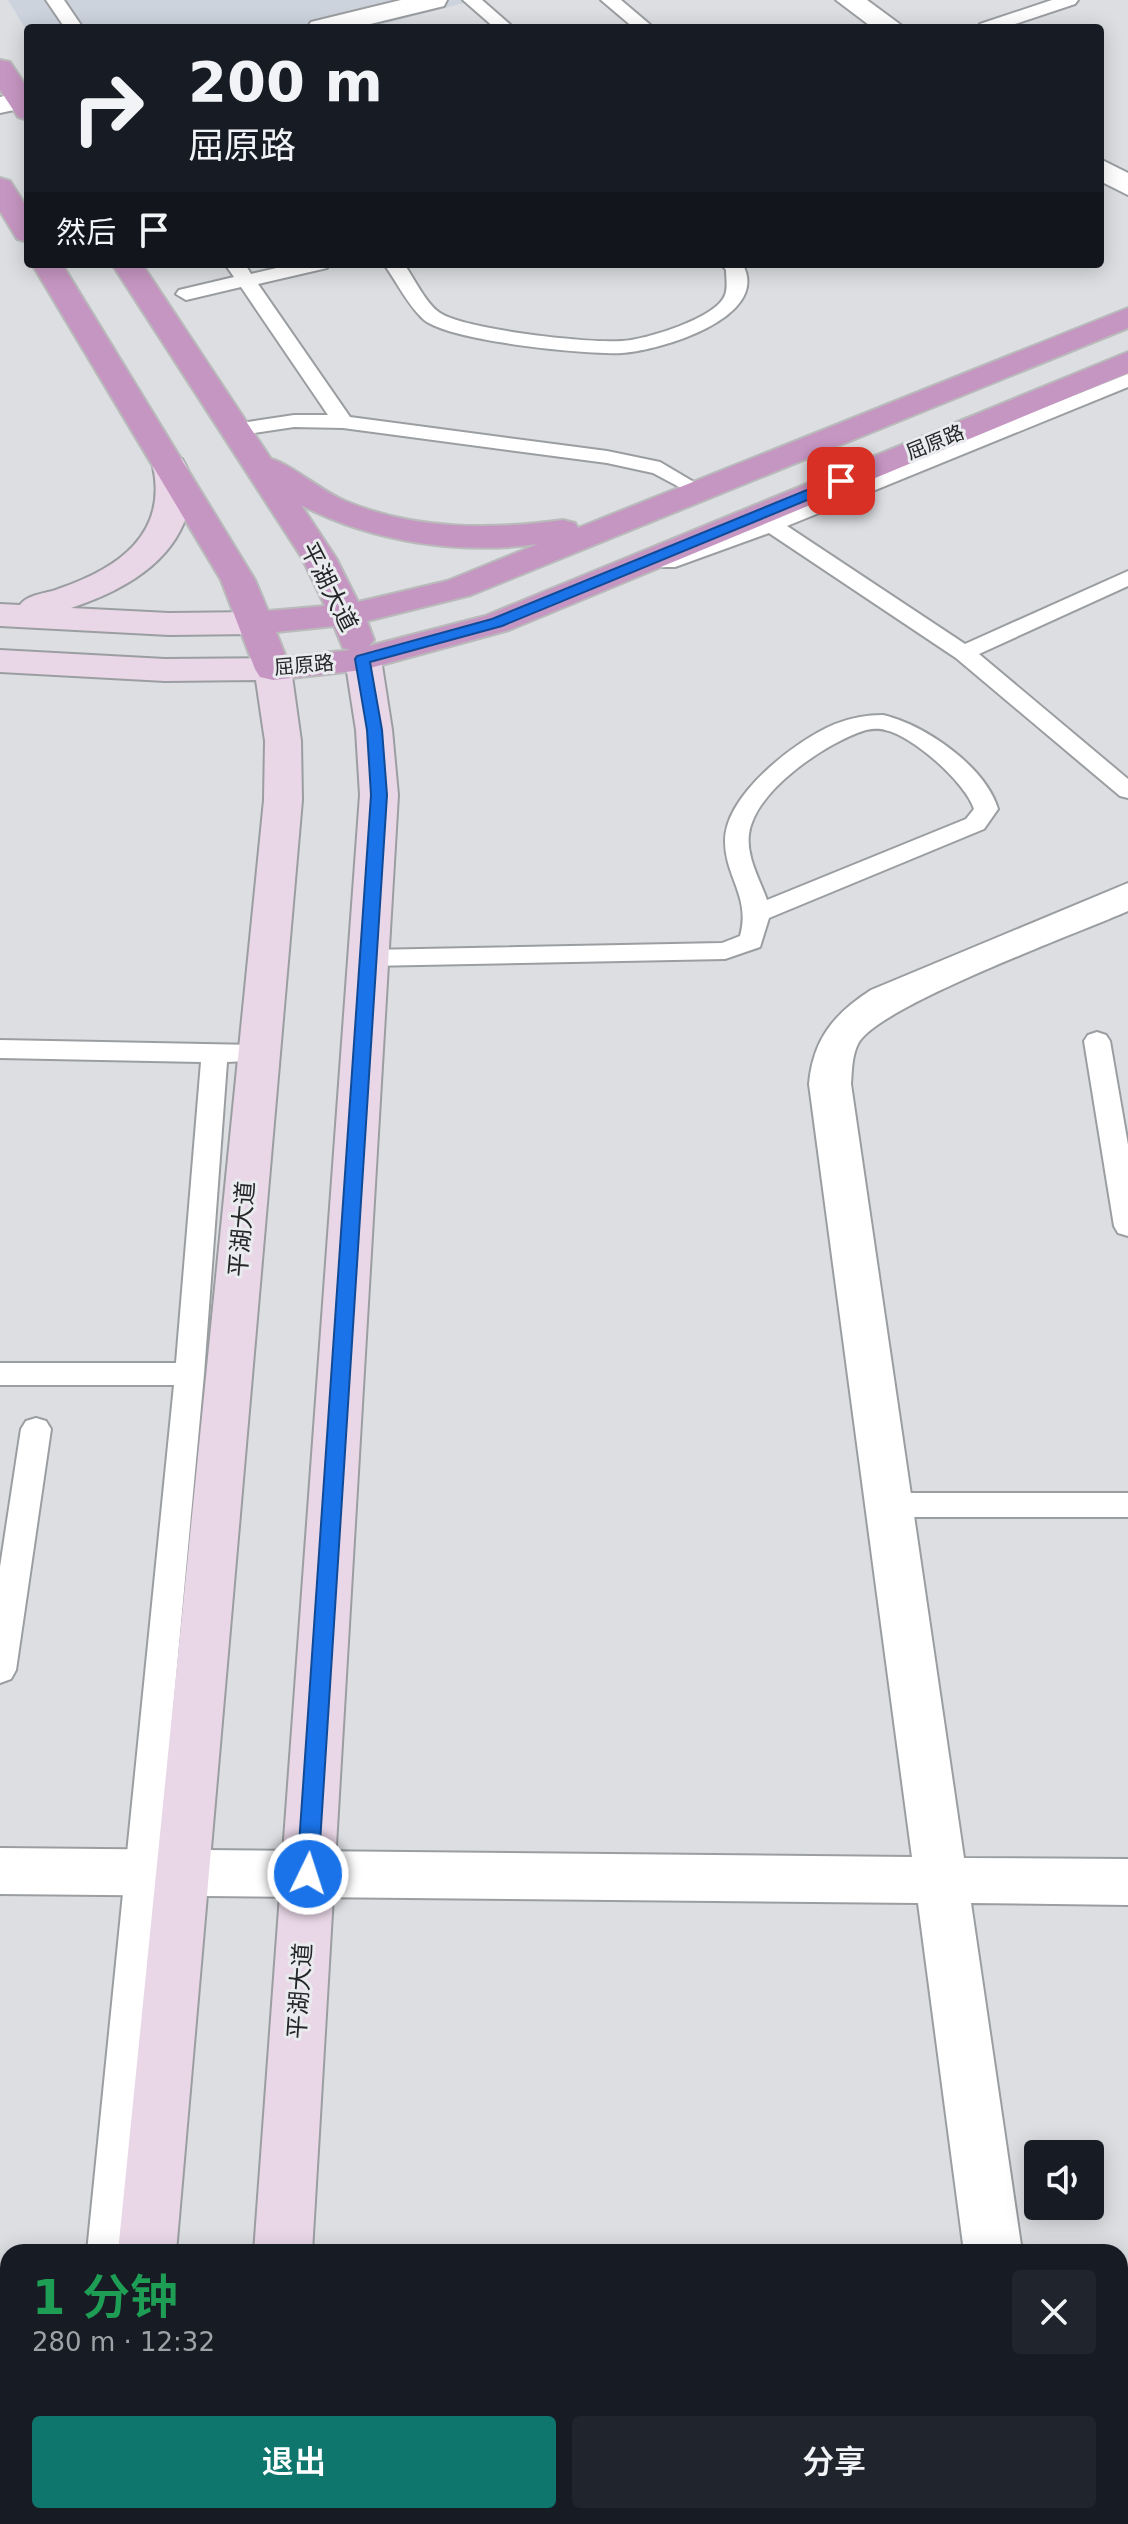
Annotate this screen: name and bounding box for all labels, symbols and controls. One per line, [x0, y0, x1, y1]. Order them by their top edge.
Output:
text: 200 m [188, 49, 383, 114]
icon: right [56, 56, 160, 160]
text: 屈原路 [188, 125, 296, 166]
icon: arrive [132, 208, 176, 252]
text: 然后 [56, 215, 116, 250]
street label: 屈原路 [903, 420, 967, 464]
pin [807, 447, 875, 515]
icon: arrive [819, 459, 863, 503]
street label: 平湖大道 [295, 538, 363, 636]
street label: 屈原路 [273, 650, 335, 680]
street label: 平湖大道 [224, 1180, 260, 1278]
position arrow [266, 1832, 350, 1916]
street label: 平湖大道 [283, 1942, 317, 2040]
map controls [1024, 2140, 1104, 2220]
button: sound [1024, 2140, 1104, 2220]
text: 1 分钟 [32, 2269, 178, 2325]
button: close [1012, 2270, 1096, 2354]
text: 280 m · 12:32 [32, 2327, 215, 2357]
button: 退出 [32, 2416, 556, 2508]
button: 分享 [572, 2416, 1096, 2508]

